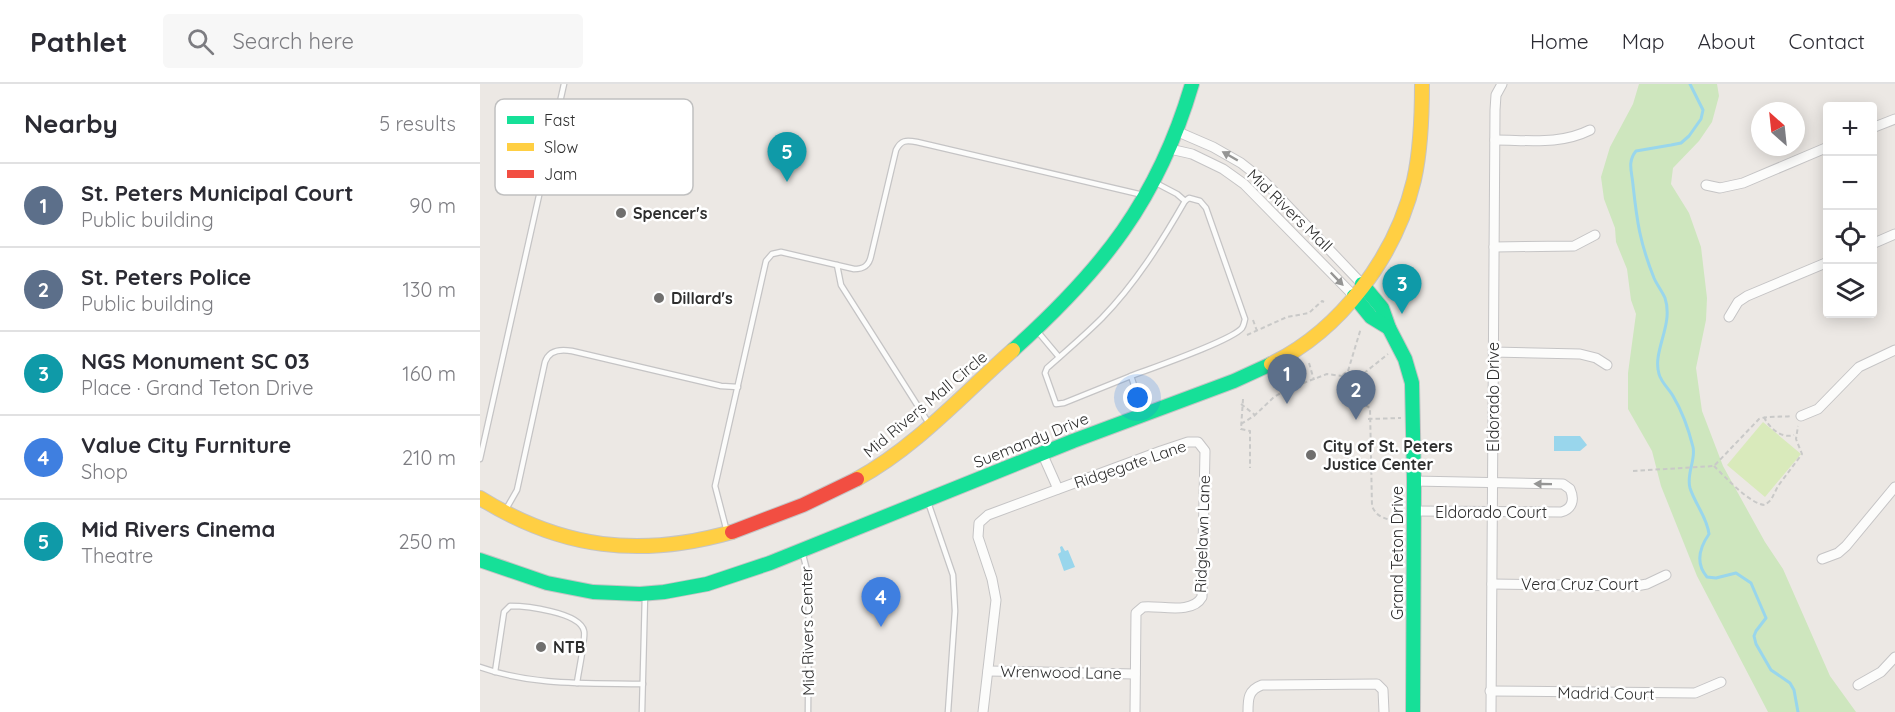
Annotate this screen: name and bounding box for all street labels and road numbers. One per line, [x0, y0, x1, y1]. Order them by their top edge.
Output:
street label: Mid Rivers Mall [1243, 164, 1337, 256]
street label: Eldorado Drive [1483, 342, 1503, 452]
street label: Mid Rivers Mall Circle [859, 346, 991, 462]
street label: Suemandy Drive [971, 408, 1091, 472]
street label: Ridgegate Lane [1071, 435, 1189, 493]
street label: Ridgelawn Lane [1190, 475, 1214, 593]
street label: Grand Teton Drive [1387, 486, 1407, 620]
street label: Eldorado Court [1435, 502, 1547, 522]
street label: Mid Rivers Center [796, 566, 818, 696]
street label: Vera Cruz Court [1521, 574, 1639, 594]
street label: Wrenwood Lane [1000, 661, 1122, 683]
street label: Madrid Court [1557, 682, 1655, 704]

